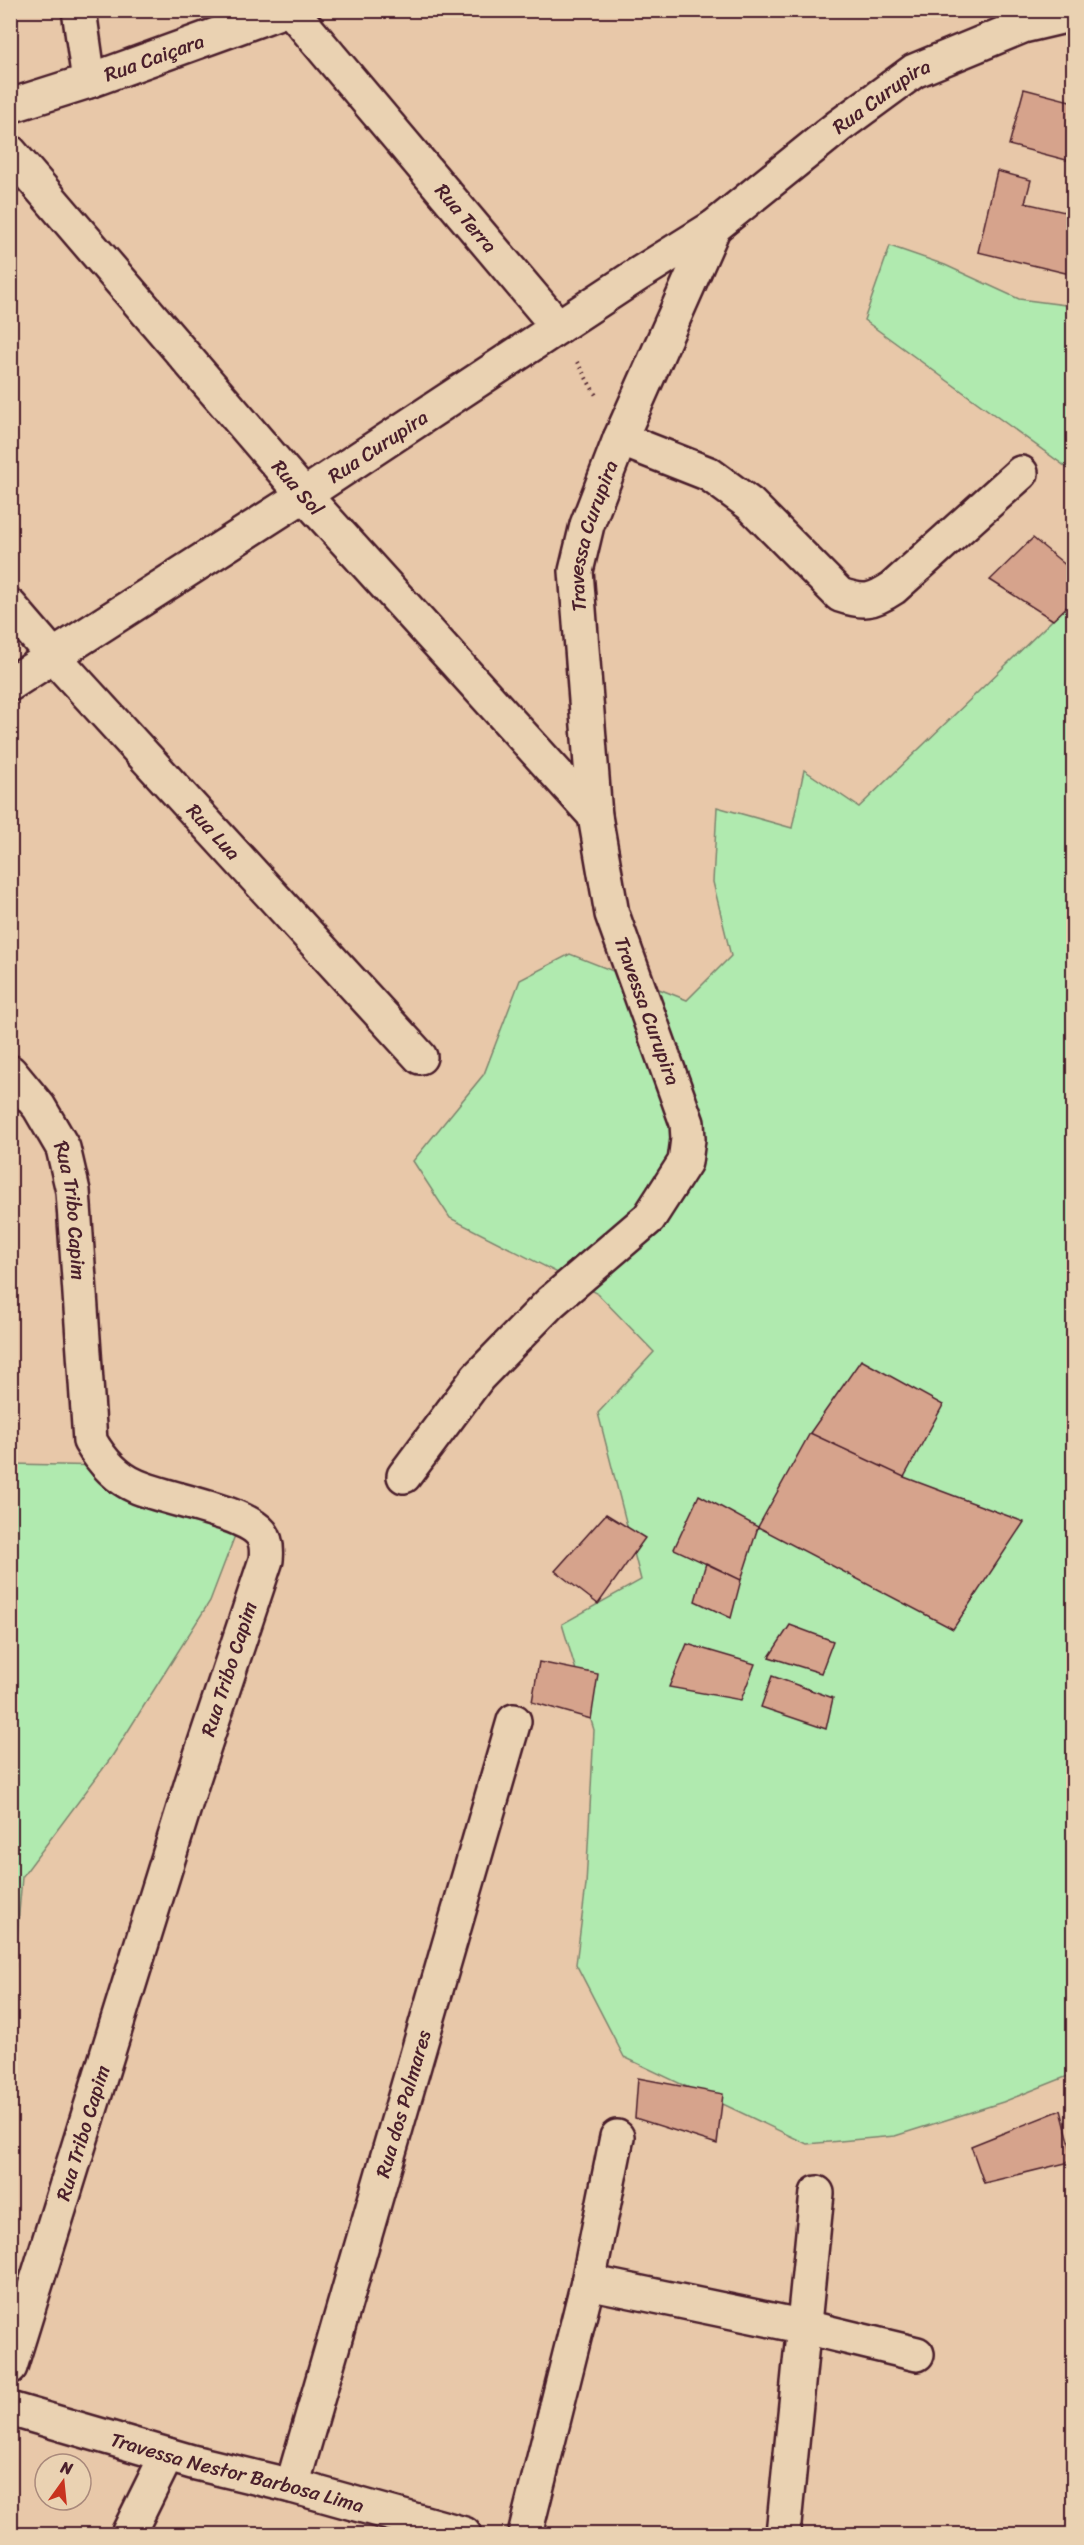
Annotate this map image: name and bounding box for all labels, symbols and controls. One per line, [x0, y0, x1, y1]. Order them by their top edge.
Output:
street label: Rua Caiçara [99, 23, 209, 92]
street label: Rua Curupira [824, 49, 936, 143]
street label: Rua Terra [426, 175, 506, 261]
street label: Rua Curupira [320, 400, 435, 492]
street label: Rua Sol [263, 451, 334, 525]
street label: Travessa Curupira [558, 455, 628, 613]
street label: Rua Lua [178, 795, 250, 869]
street label: Travessa Curupira [604, 932, 690, 1090]
street label: Rua Tribo Capim [44, 1133, 96, 1281]
street label: Rua Tribo Capim [191, 1597, 267, 1741]
street label: Rua dos Palmares [365, 2025, 441, 2182]
street label: Rua Tribo Capim [46, 2061, 120, 2205]
street label: Travessa Nestor Barbosa Lima [106, 2422, 368, 2523]
north arrow [33, 2452, 93, 2512]
text: N [57, 2452, 77, 2484]

